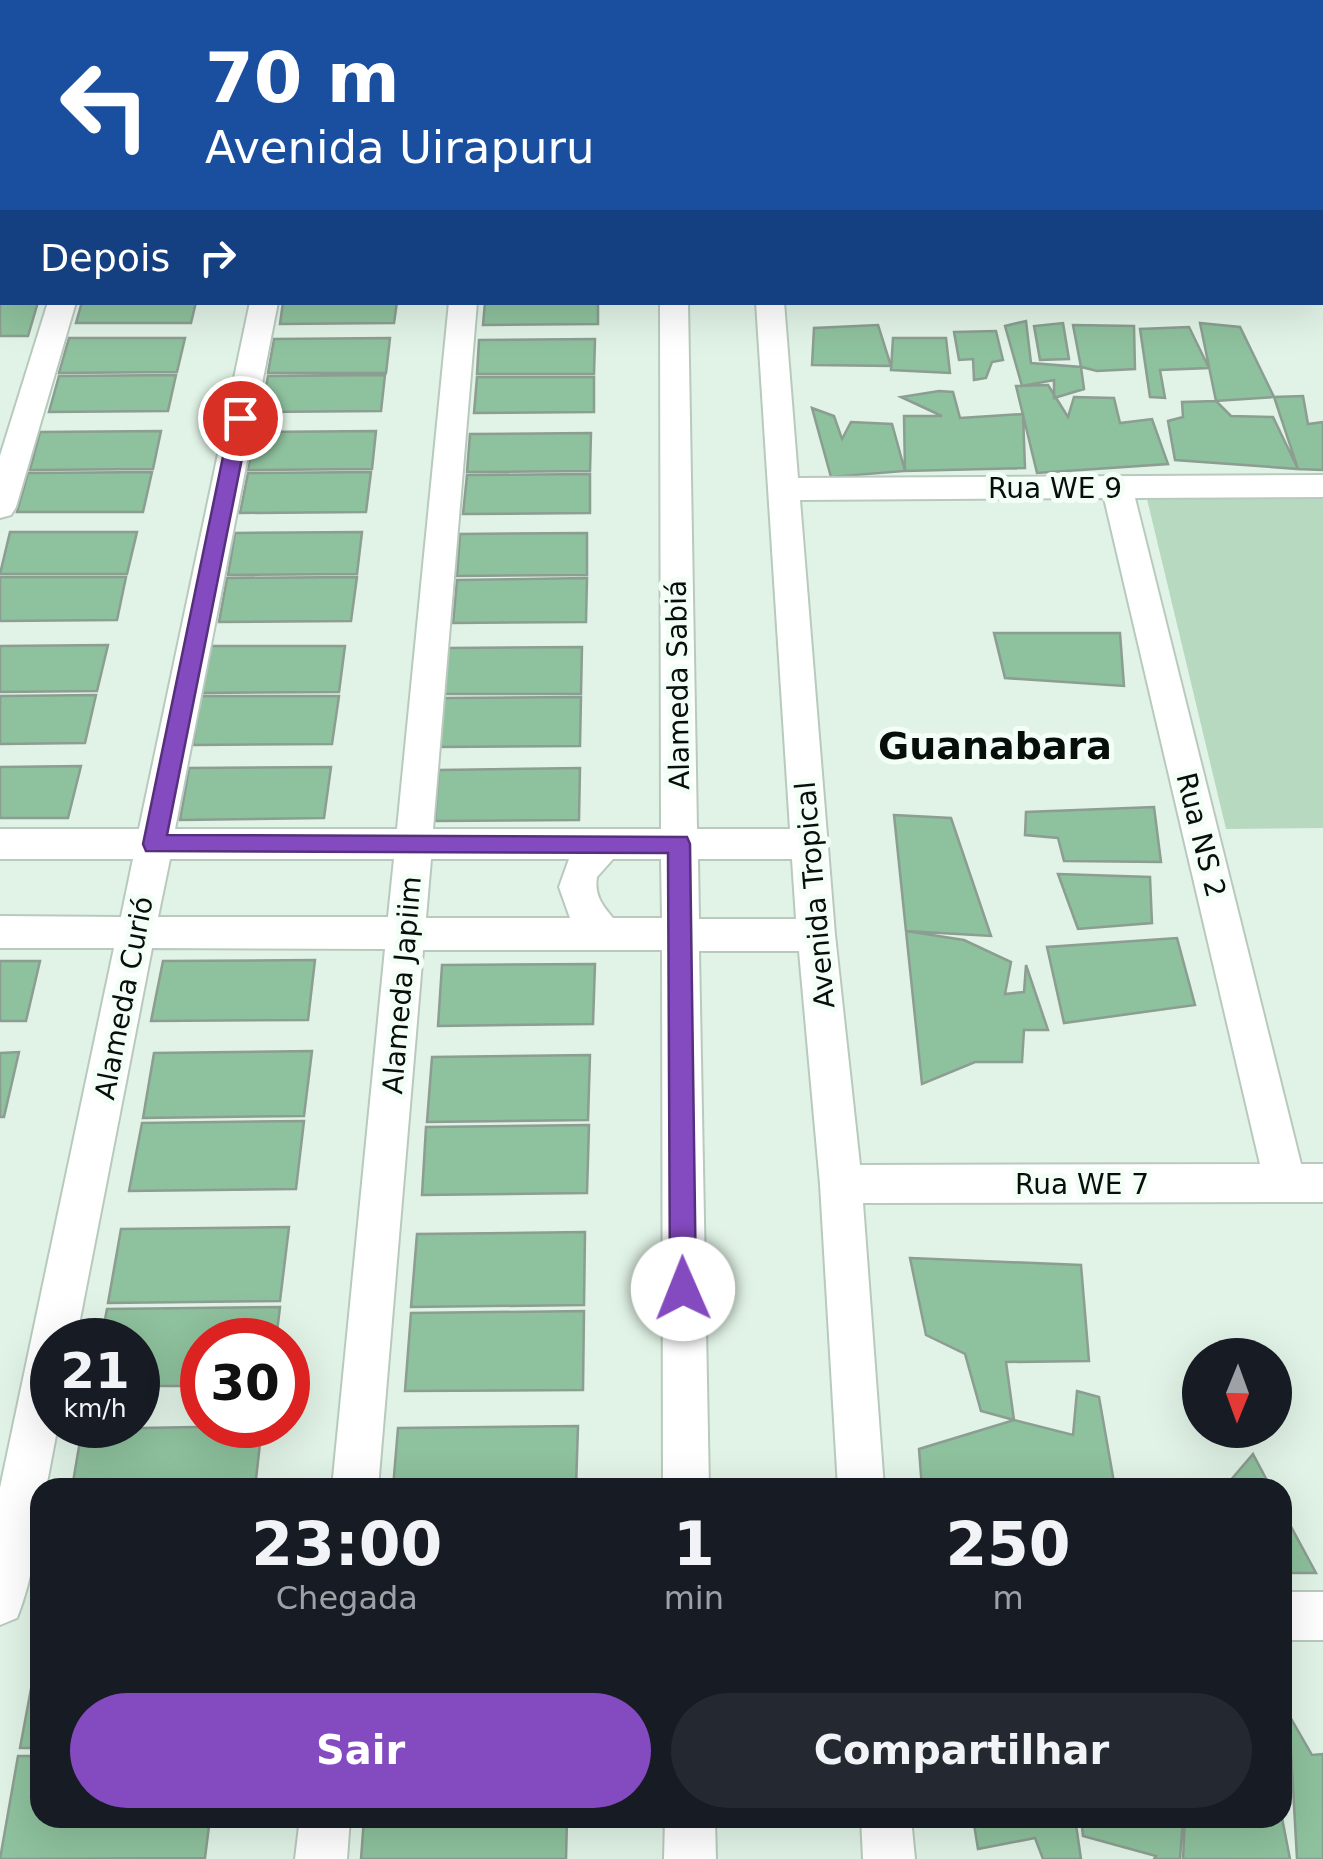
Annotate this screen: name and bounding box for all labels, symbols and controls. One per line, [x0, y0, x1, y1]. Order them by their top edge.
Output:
text: 70 m [205, 37, 400, 119]
icon: left [40, 40, 170, 170]
text: Avenida Uirapuru [205, 121, 595, 174]
icon: right [190, 230, 245, 285]
text: Depois [40, 236, 170, 280]
pin [198, 376, 283, 461]
icon: arrive [213, 391, 268, 446]
street label: Rua WE 9 [988, 472, 1122, 505]
street label: Alameda Sabiá [660, 580, 696, 790]
district label: Guanabara [878, 724, 1112, 768]
street label: Rua NS 2 [1170, 769, 1232, 901]
street label: Avenida Tropical [789, 780, 841, 1010]
street label: Alameda Japiim [376, 875, 428, 1095]
street label: Alameda Curió [88, 894, 160, 1102]
street label: Rua WE 7 [1015, 1168, 1149, 1201]
position arrow [631, 1237, 735, 1341]
speed limit sign: 30 [180, 1318, 310, 1448]
north arrow [1182, 1338, 1292, 1448]
map controls [1182, 1338, 1292, 1448]
text: 21 [60, 1342, 130, 1400]
text: km/h [63, 1394, 127, 1423]
text: 23:00 [251, 1509, 442, 1579]
text: 1 [673, 1509, 715, 1579]
text: 250 [945, 1509, 1071, 1579]
text: Chegada [276, 1579, 418, 1617]
text: min [664, 1579, 724, 1617]
text: m [992, 1579, 1024, 1617]
button: Sair [70, 1693, 651, 1808]
button: Compartilhar [671, 1693, 1252, 1808]

